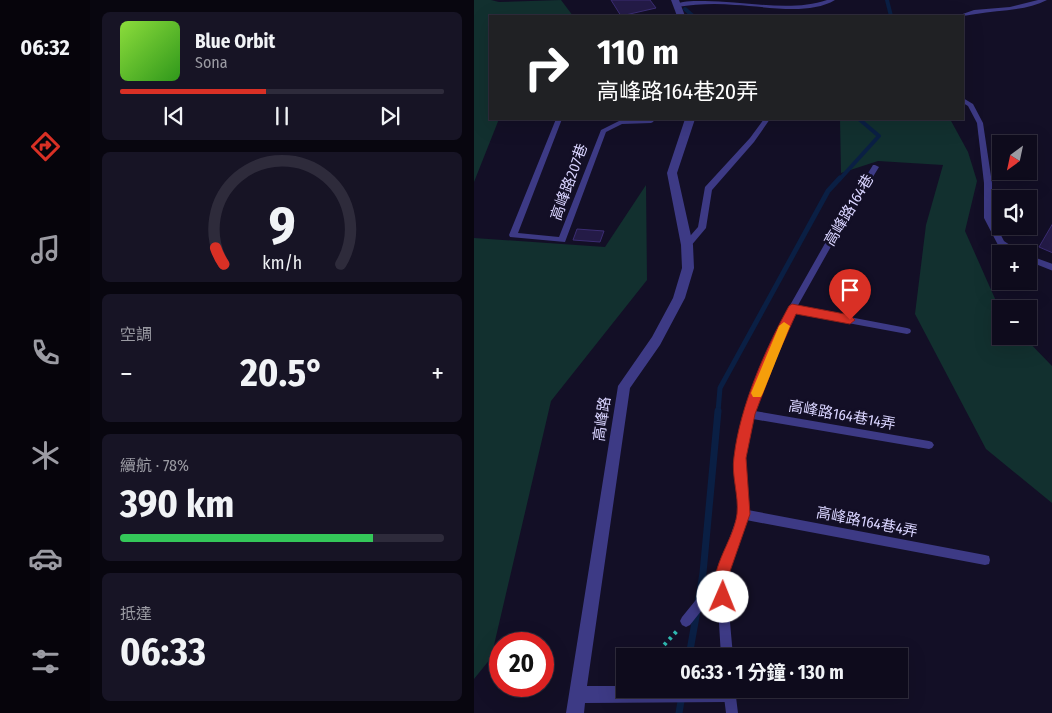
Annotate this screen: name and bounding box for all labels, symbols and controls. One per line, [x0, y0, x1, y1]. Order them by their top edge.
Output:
text: Blue Orbit [195, 30, 275, 53]
text: 110 m [597, 31, 679, 73]
text: 06:32 [20, 34, 70, 61]
icon: right [514, 35, 579, 100]
text: Sona [195, 53, 228, 72]
text: 高峰路164巷20弄 [597, 78, 758, 105]
icon: previous [160, 102, 188, 130]
icon: pause [268, 102, 296, 130]
icon: next [376, 102, 404, 130]
icon: directions [28, 129, 63, 164]
north arrow [992, 135, 1036, 180]
map controls [992, 135, 1037, 345]
street label: 高峰路207巷 [547, 141, 591, 223]
street label: 高峰路164巷 [821, 171, 877, 249]
button: sound [992, 190, 1037, 235]
text: 9 [269, 194, 295, 257]
icon: music [28, 232, 63, 267]
button: + [992, 245, 1037, 290]
text: km/h [262, 252, 302, 274]
pin [829, 269, 871, 320]
icon: arrive [836, 276, 864, 304]
button: − [992, 300, 1037, 345]
text: 空調 [120, 325, 152, 344]
icon: phone [28, 335, 63, 370]
text: 20.5° [240, 350, 324, 396]
text: − [120, 357, 133, 390]
text: + [431, 357, 444, 390]
street label: 高峰路 [590, 395, 614, 443]
street label: 高峰路164巷14弄 [787, 397, 897, 433]
icon: climate [28, 438, 63, 473]
text: 續航 · 78% [120, 456, 189, 475]
text: 390 km [120, 481, 234, 527]
street label: 高峰路164巷4弄 [815, 503, 919, 541]
icon: car [28, 541, 63, 576]
position arrow [696, 570, 748, 622]
text: 抵達 [120, 604, 152, 623]
text: 06:33 [120, 629, 206, 675]
speed limit sign: 20 [489, 632, 554, 697]
icon: filters [28, 644, 63, 679]
text: 06:33 · 1 分鐘 · 130 m [680, 661, 844, 684]

